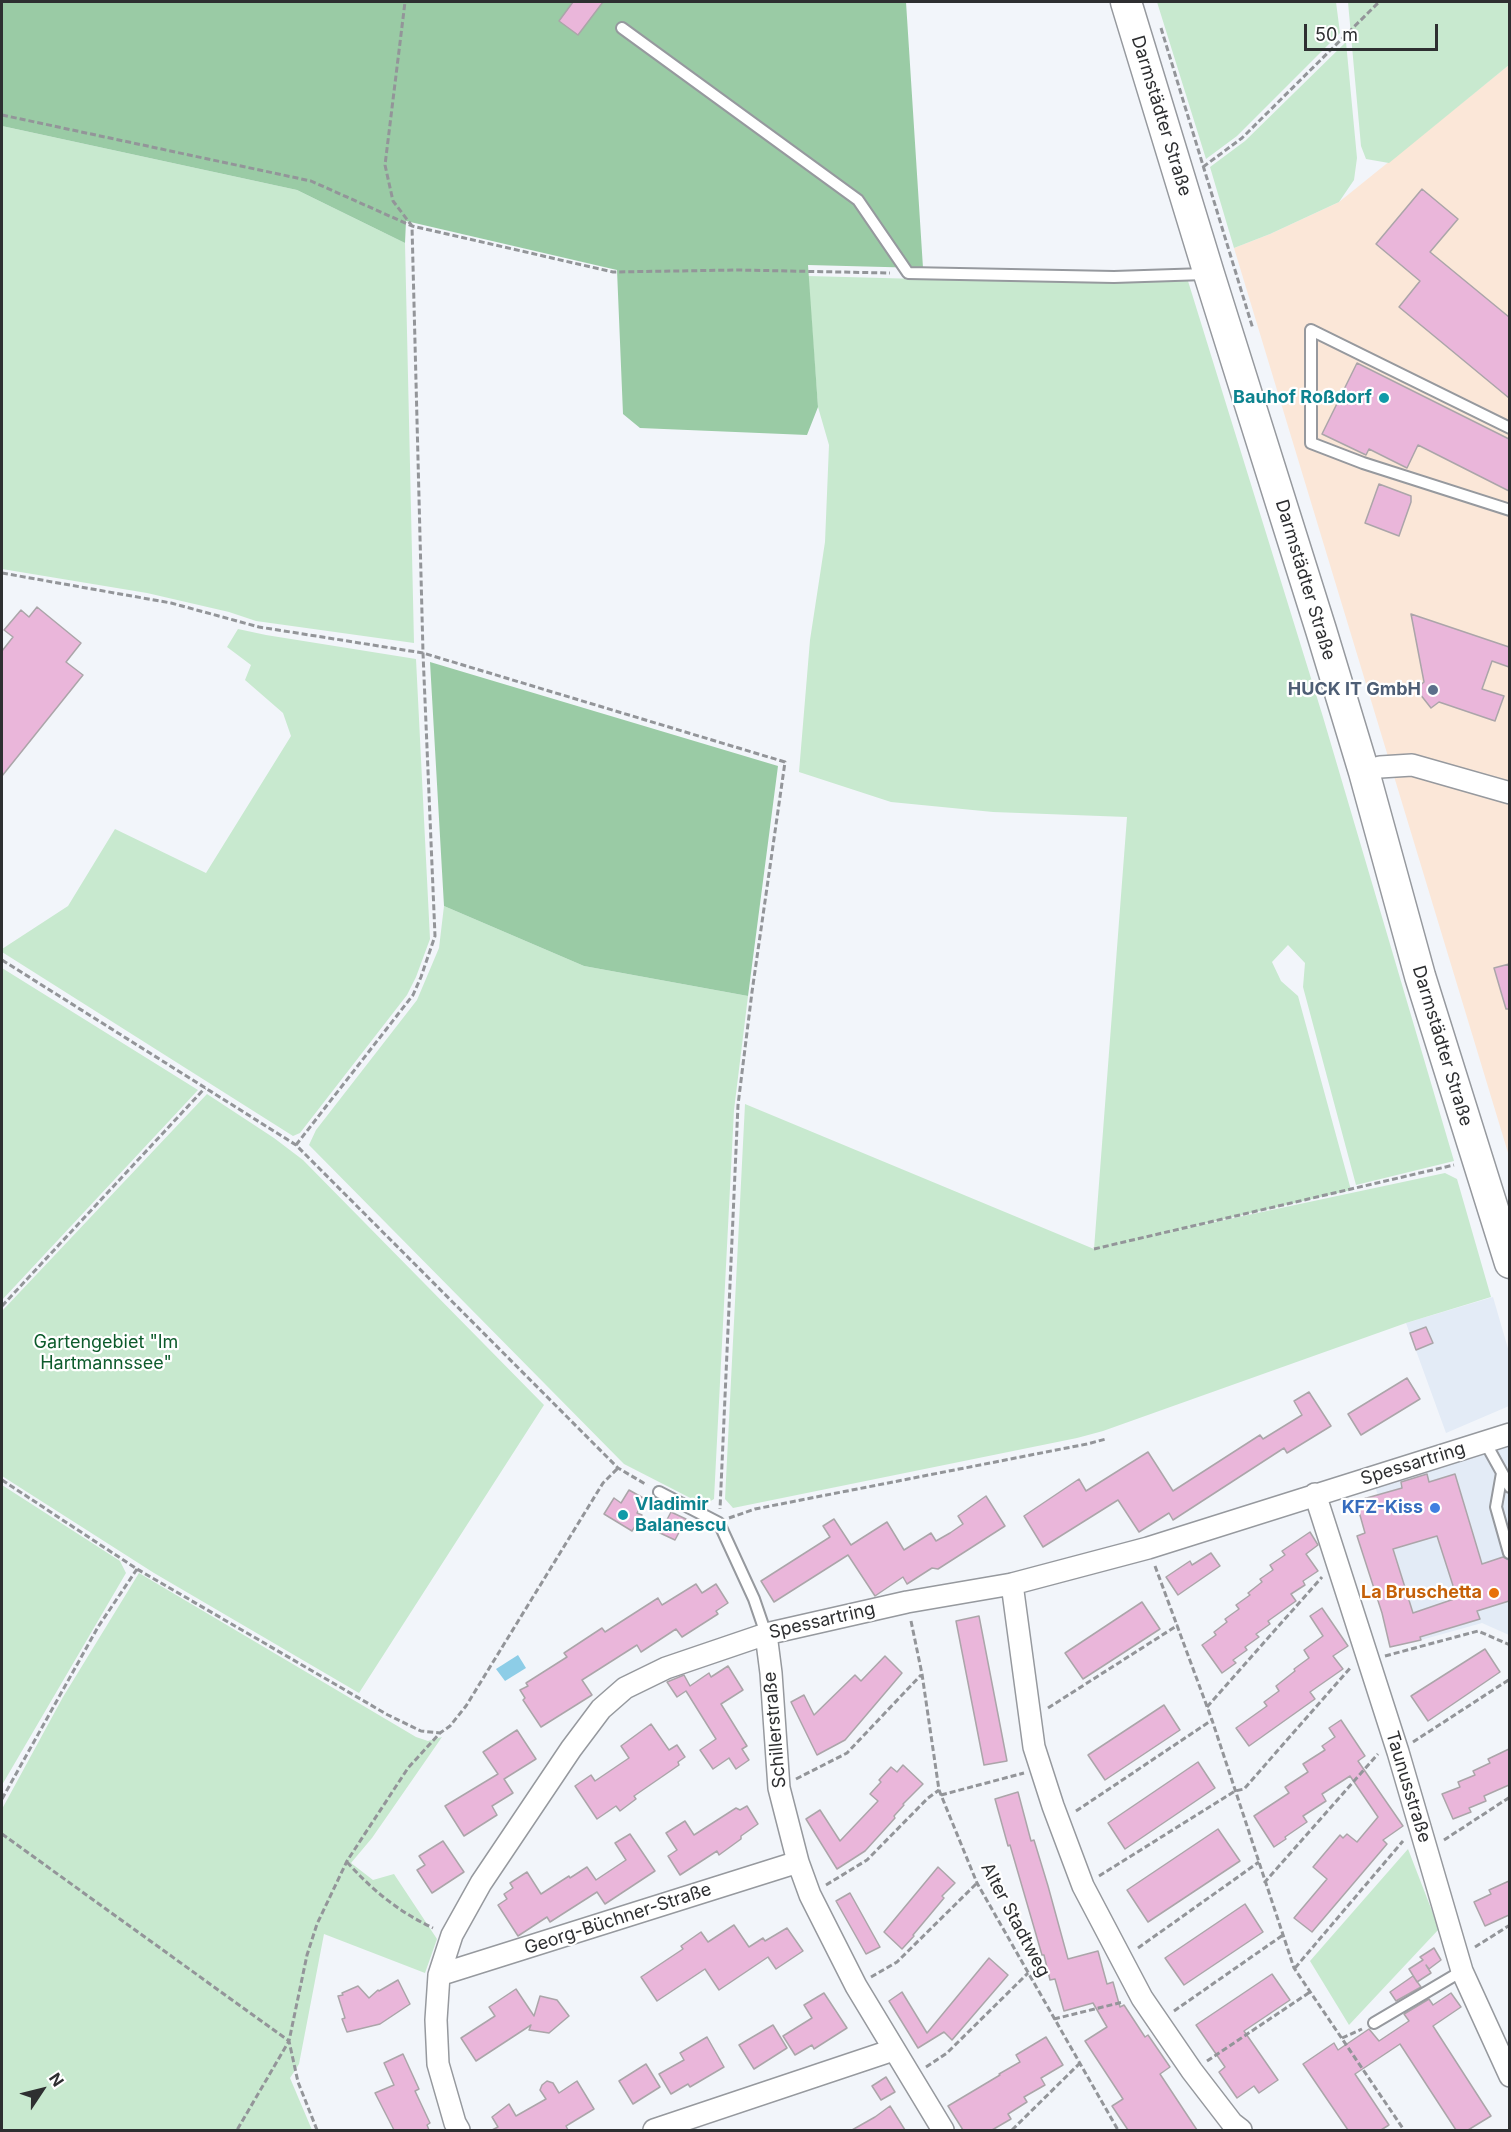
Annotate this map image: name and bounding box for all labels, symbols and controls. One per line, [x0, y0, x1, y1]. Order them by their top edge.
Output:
scale bar [1307, 12, 1440, 50]
text: 50 m [1315, 24, 1358, 45]
street label: Darmstädter Straße [1126, 33, 1196, 199]
place label: Bauhof Roßdorf [1233, 387, 1372, 409]
marker: Bauhof Roßdorf [1377, 391, 1391, 405]
street label: Darmstädter Straße [1270, 497, 1340, 663]
place label: HUCK IT GmbH [1288, 679, 1421, 701]
marker: HUCK IT GmbH [1426, 683, 1440, 697]
street label: Darmstädter Straße [1407, 963, 1477, 1129]
park label: Gartengebiet "Im Hartmannssee" [34, 1332, 178, 1374]
street label: Spessartring [1358, 1438, 1468, 1490]
place label: Vladimir Balanescu [635, 1494, 726, 1537]
place label: KFZ-Kiss [1342, 1497, 1423, 1519]
marker: KFZ-Kiss [1428, 1501, 1442, 1515]
marker: Vladimir Balanescu [616, 1508, 630, 1522]
place label: La Bruschetta [1361, 1582, 1482, 1604]
marker: La Bruschetta [1487, 1586, 1501, 1600]
street label: Spessartring [767, 1598, 877, 1644]
street label: Schillerstraße [759, 1671, 791, 1789]
street label: Taunusstraße [1381, 1729, 1435, 1845]
street label: Alter Stadtweg [976, 1859, 1054, 1981]
street label: Georg-Büchner-Straße [522, 1879, 714, 1959]
north arrow [12, 2060, 72, 2120]
text: N [45, 2069, 68, 2090]

